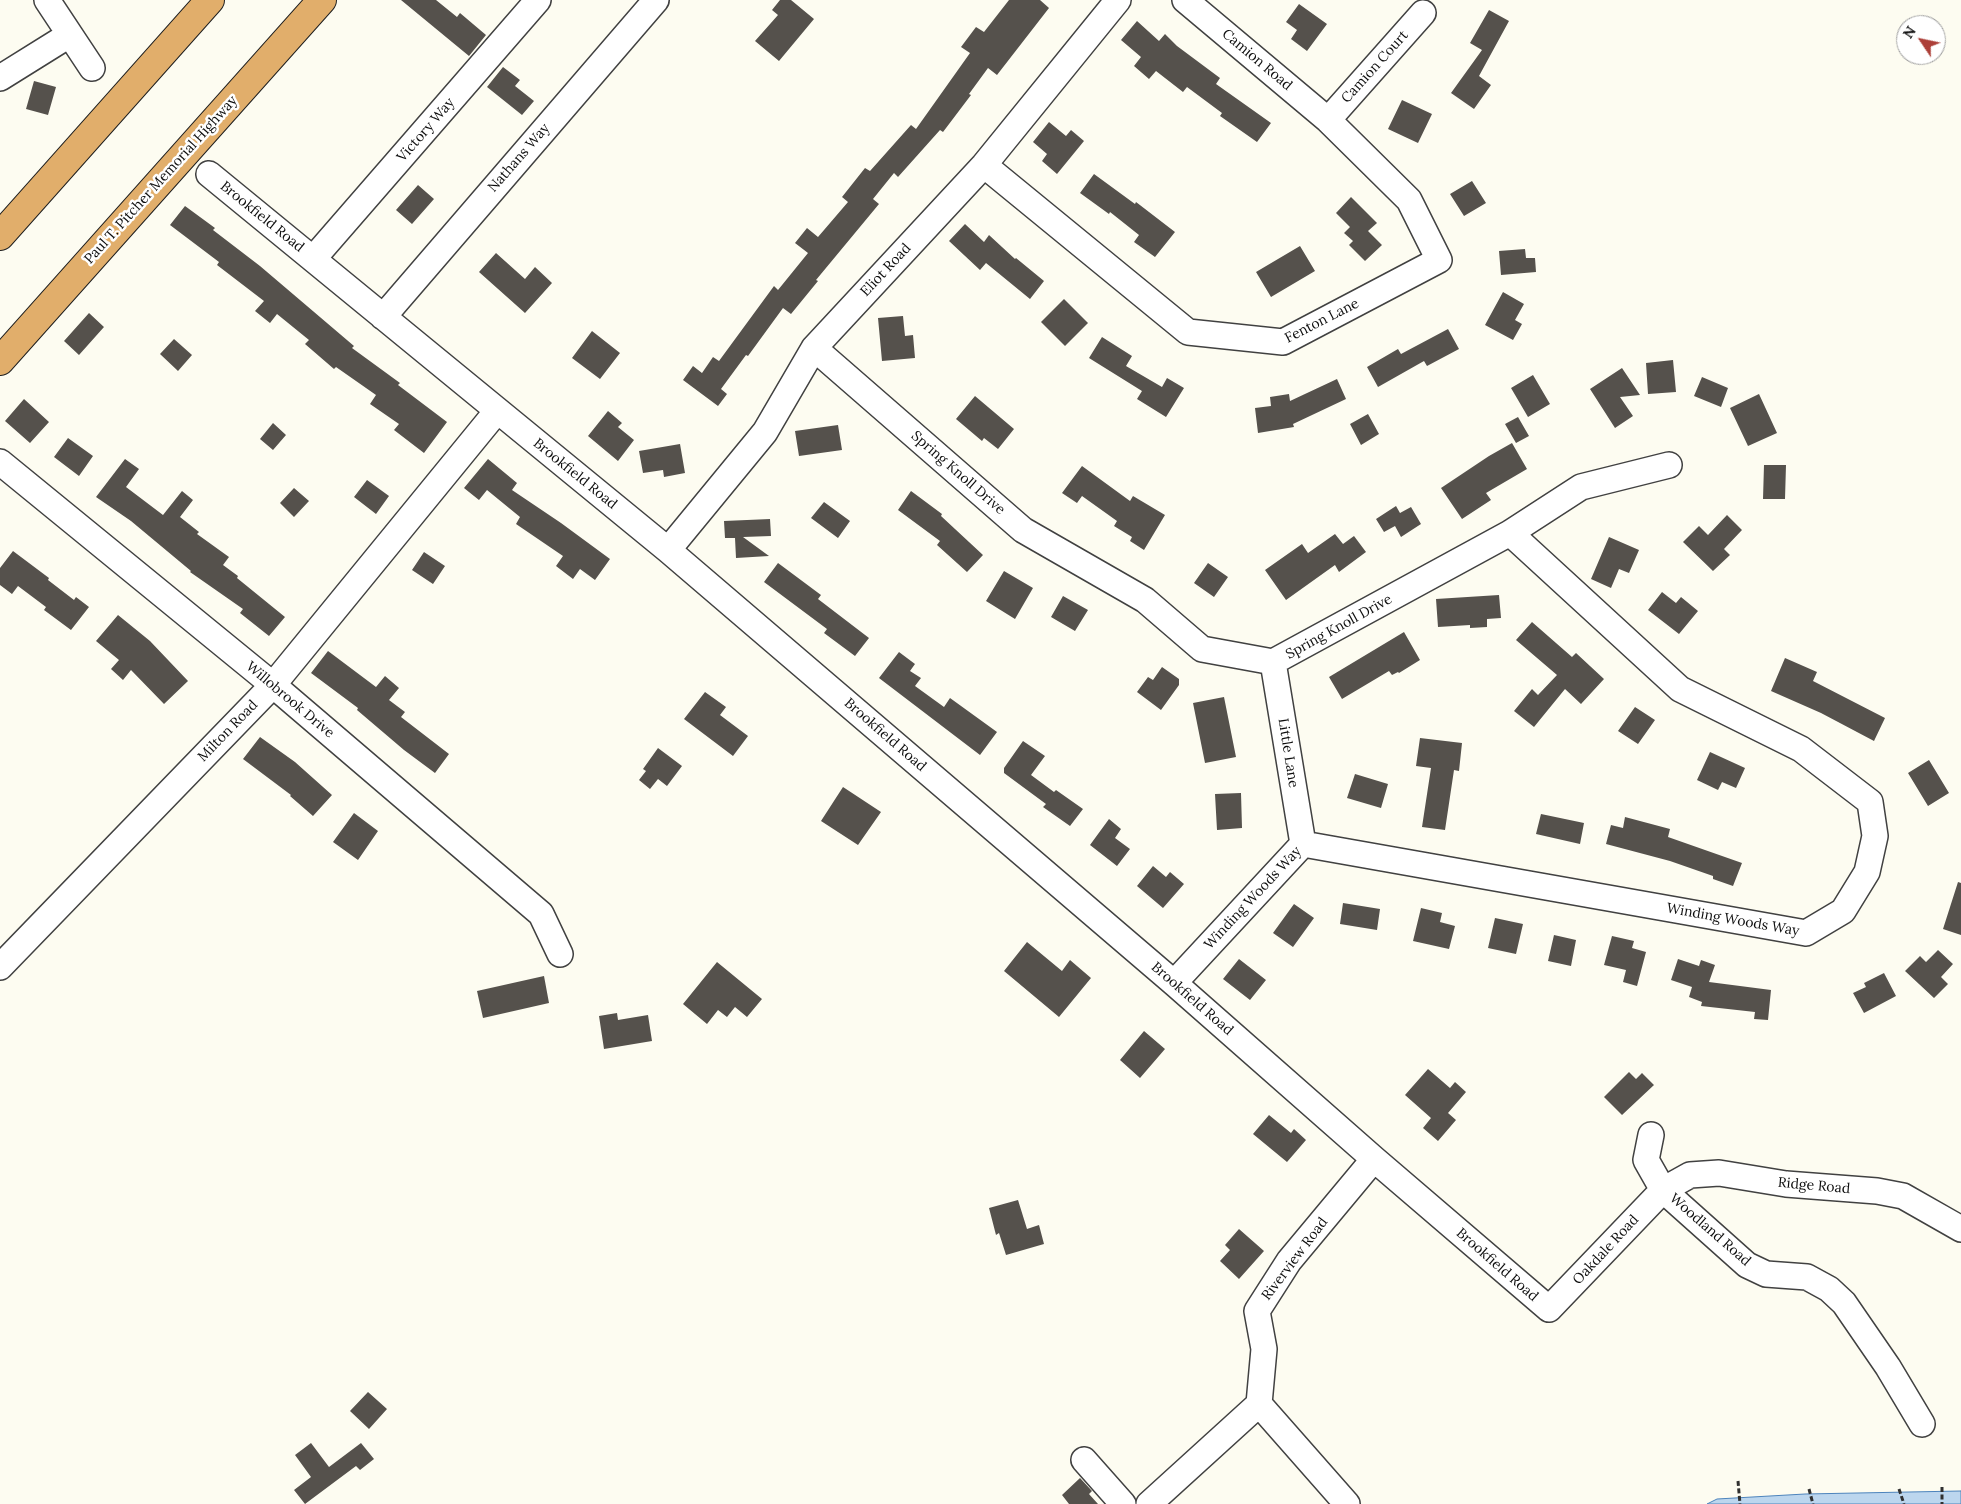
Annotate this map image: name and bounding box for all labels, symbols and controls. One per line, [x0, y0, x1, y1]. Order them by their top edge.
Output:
north arrow [1896, 15, 1946, 65]
text: N [1899, 23, 1920, 42]
street label: Camion Road [1219, 26, 1295, 94]
street label: Camion Court [1338, 27, 1412, 107]
street label: Paul T. Pitcher Memorial Highway [81, 92, 241, 268]
street label: Victory Way [394, 95, 458, 165]
street label: Nathans Way [485, 120, 553, 196]
street label: Brookfield Road [217, 178, 307, 256]
street label: Eliot Road [857, 240, 915, 300]
street label: Fenton Lane [1282, 295, 1362, 347]
street label: Spring Knoll Drive [908, 428, 1008, 518]
street label: Brookfield Road [530, 435, 620, 513]
street label: Spring Knoll Drive [1283, 591, 1395, 663]
street label: Willobrook Drive [242, 658, 338, 742]
street label: Brookfield Road [841, 695, 929, 775]
street label: Milton Road [195, 697, 261, 765]
street label: Little Lane [1274, 717, 1302, 789]
street label: Winding Woods Way [1201, 843, 1305, 953]
street label: Winding Woods Way [1665, 900, 1801, 940]
street label: Brookfield Road [1148, 959, 1236, 1039]
street label: Ridge Road [1777, 1174, 1851, 1198]
street label: Woodland Road [1666, 1190, 1754, 1270]
street label: Oakdale Road [1570, 1212, 1642, 1288]
street label: Riverview Road [1258, 1214, 1332, 1304]
street label: Brookfield Road [1453, 1225, 1541, 1305]

